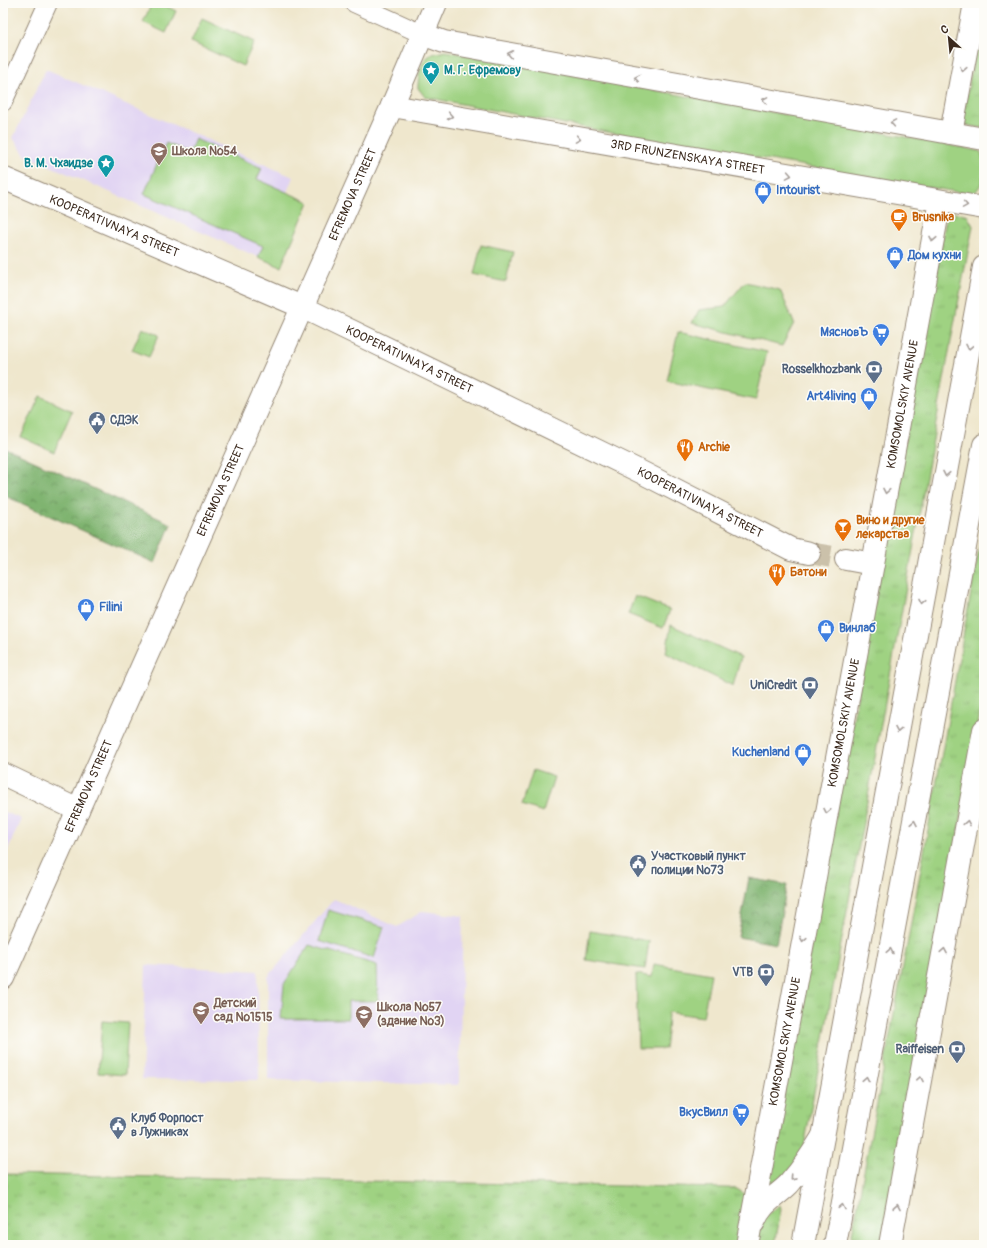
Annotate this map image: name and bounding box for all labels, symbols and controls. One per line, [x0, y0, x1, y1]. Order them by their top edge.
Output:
north arrow [929, 18, 969, 58]
text: С [939, 22, 951, 37]
one-way arrow [506, 51, 513, 59]
place icon: М. Г. Ефремову [421, 60, 441, 85]
place label: М. Г. Ефремову [444, 63, 521, 78]
one-way arrow [959, 66, 967, 72]
one-way arrow [634, 74, 641, 82]
one-way arrow [762, 96, 769, 105]
one-way arrow [447, 111, 453, 120]
one-way arrow [890, 119, 897, 127]
one-way arrow [575, 134, 581, 142]
street label: 3RD FRUNZENSKAYA STREET [609, 137, 766, 178]
school or university icon: Школа №54 [149, 141, 169, 166]
place label: Школа №54 [171, 144, 237, 159]
street label: EFREMOVA STREET [326, 146, 380, 243]
place icon: В. М. Чхаидзе [96, 153, 116, 178]
place label: В. М. Чхаидзе [24, 156, 94, 171]
one-way arrow [786, 170, 792, 179]
shop icon: Intourist [753, 180, 773, 205]
place label: Intourist [776, 183, 821, 198]
street label: KOOPERATIVNAYA STREET [47, 192, 181, 261]
one-way arrow [962, 200, 968, 209]
cafe icon: Brusnika [889, 207, 909, 232]
place label: Brusnika [912, 210, 954, 225]
one-way arrow [930, 236, 938, 242]
shop icon: Дом кухни [885, 245, 905, 270]
place label: Дом кухни [907, 248, 961, 263]
street label: KOOPERATIVNAYA STREET [343, 322, 475, 397]
supermarket icon: МясновЪ [871, 322, 891, 347]
place label: МясновЪ [820, 325, 868, 340]
street label: KOMSOMOLSKIY AVENUE [884, 339, 922, 470]
one-way arrow [966, 343, 974, 350]
bank icon: Rosselkhozbank [864, 359, 884, 384]
place label: Rosselkhozbank [782, 362, 862, 377]
shop icon: Art4living [859, 386, 879, 411]
place label: Art4living [807, 389, 856, 404]
public building icon: СДЭК [87, 410, 107, 435]
place label: СДЭК [110, 413, 139, 428]
restaurant icon: Archie [675, 437, 695, 462]
place label: Archie [698, 440, 731, 455]
street label: EFREMOVA STREET [194, 442, 248, 539]
street label: KOOPERATIVNAYA STREET [634, 464, 766, 541]
one-way arrow [942, 471, 950, 477]
one-way arrow [883, 488, 891, 494]
place label: Вино и другие лекарства [855, 513, 926, 542]
bar icon: Вино и другие лекарства [833, 517, 853, 542]
restaurant icon: Батони [767, 562, 787, 587]
place label: Батони [790, 565, 827, 580]
shop icon: Filini [76, 597, 96, 622]
one-way arrow [918, 599, 927, 605]
place label: Filini [99, 600, 122, 615]
shop icon: Винлаб [816, 618, 836, 643]
place label: Винлаб [839, 621, 876, 636]
street label: KOMSOMOLSKIY AVENUE [825, 657, 863, 789]
bank icon: UniCredit [800, 675, 820, 700]
place label: UniCredit [750, 678, 798, 693]
one-way arrow [895, 727, 903, 733]
street label: EFREMOVA STREET [62, 738, 116, 835]
shop icon: Kuchenland [793, 742, 813, 767]
place label: Kuchenland [732, 745, 790, 760]
one-way arrow [823, 808, 832, 815]
one-way arrow [909, 820, 918, 826]
one-way arrow [962, 820, 971, 826]
place label: Участковый пункт полиции №73 [651, 849, 747, 878]
public building icon: Участковый пункт полиции №73 [628, 853, 648, 878]
one-way arrow [800, 936, 808, 942]
one-way arrow [885, 948, 894, 954]
one-way arrow [939, 948, 948, 954]
bank icon: VTB [756, 962, 776, 987]
place label: VTB [732, 965, 753, 980]
street label: KOMSOMOLSKIY AVENUE [766, 976, 804, 1107]
place label: Детский сад №1515 [213, 996, 273, 1025]
school or university icon: Детский сад №1515 [191, 1000, 211, 1025]
place label: Школа №57 (здание №3) [376, 1000, 445, 1029]
school or university icon: Школа №57 (здание №3) [354, 1004, 374, 1029]
bank icon: Raiffeisen [947, 1039, 967, 1064]
place label: Raiffeisen [896, 1042, 944, 1057]
one-way arrow [861, 1076, 870, 1082]
one-way arrow [916, 1076, 924, 1082]
supermarket icon: ВкусВилл [731, 1102, 751, 1127]
place label: ВкусВилл [679, 1105, 728, 1120]
place label: Клуб Форпост в Лужниках [131, 1111, 204, 1140]
public building icon: Клуб Форпост в Лужниках [108, 1115, 128, 1140]
one-way arrow [791, 1174, 798, 1181]
one-way arrow [838, 1204, 846, 1210]
one-way arrow [892, 1204, 901, 1210]

